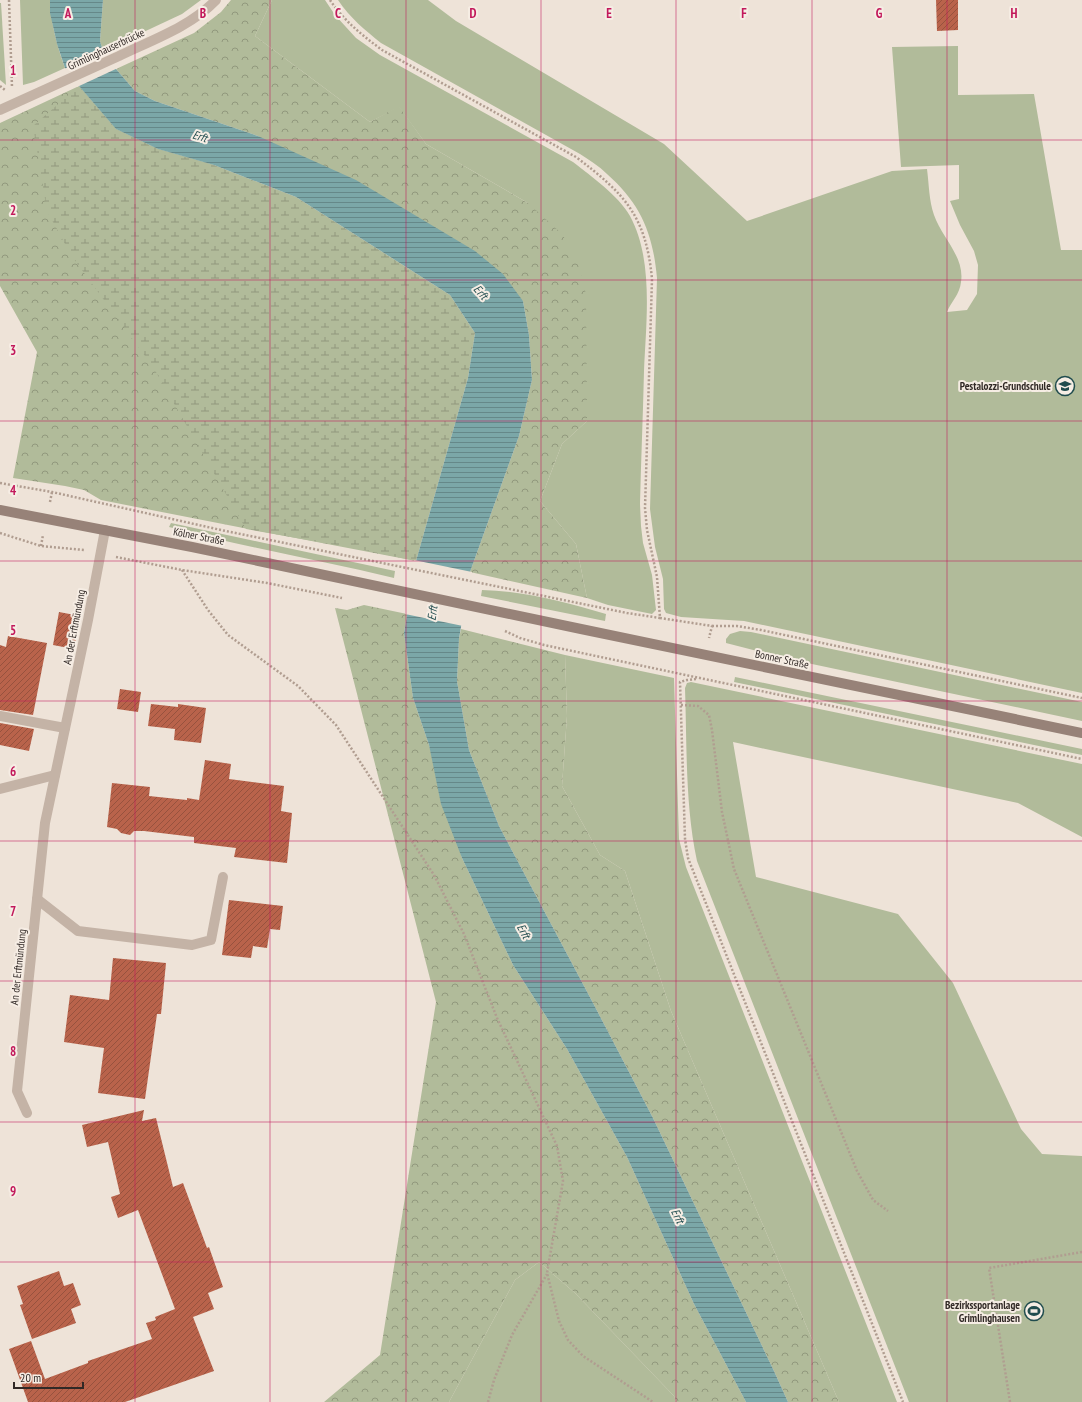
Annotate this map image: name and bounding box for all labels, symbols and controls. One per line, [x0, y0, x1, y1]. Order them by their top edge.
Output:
text: A [64, 5, 72, 22]
text: B [200, 5, 206, 22]
text: C [335, 5, 341, 22]
text: D [470, 5, 477, 22]
text: E [606, 5, 612, 22]
text: F [741, 5, 747, 22]
text: G [876, 5, 883, 22]
text: H [1011, 5, 1018, 22]
street label: Grimlinghauserbrücke [65, 25, 147, 73]
text: 1 [10, 62, 16, 79]
water label: Erft [191, 127, 211, 146]
text: 2 [10, 202, 16, 219]
water label: Erft [471, 282, 493, 304]
text: 3 [10, 342, 16, 359]
school or university icon: Pestalozzi-Grundschule [1054, 375, 1076, 397]
place label: Pestalozzi-Grundschule [960, 379, 1051, 393]
text: 4 [10, 482, 17, 499]
street label: Kölner Straße [172, 524, 226, 548]
street label: An der Erftmündung [60, 588, 88, 666]
water label: Erft [424, 603, 441, 621]
text: 5 [10, 622, 16, 639]
street label: Bonner Straße [754, 646, 811, 672]
text: 6 [10, 763, 16, 780]
text: 7 [10, 903, 16, 920]
water label: Erft [514, 921, 535, 943]
street label: An der Erftmündung [7, 928, 29, 1006]
text: 8 [10, 1043, 16, 1060]
text: 9 [10, 1183, 16, 1200]
water label: Erft [668, 1206, 689, 1227]
place label: Bezirkssportanlage Grimlinghausen [945, 1298, 1020, 1325]
sports icon: Bezirkssportanlage Grimlinghausen [1023, 1300, 1045, 1322]
scale bar [14, 1364, 83, 1390]
text: 20 m [20, 1370, 41, 1385]

